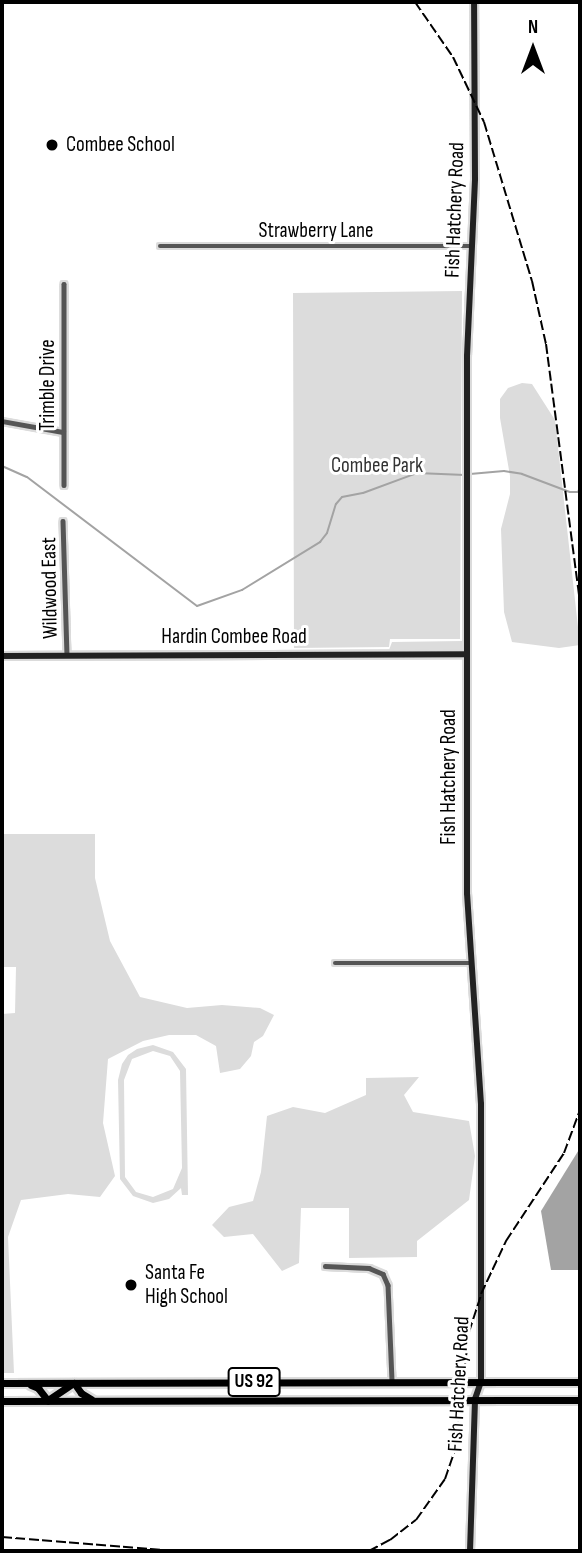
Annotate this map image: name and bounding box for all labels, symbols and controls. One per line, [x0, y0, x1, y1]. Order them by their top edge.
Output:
north arrow [498, 14, 568, 84]
text: N [528, 16, 538, 39]
place label: Combee School [66, 132, 175, 158]
marker: Combee School [44, 137, 60, 153]
street label: Fish Hatchery Road [440, 142, 470, 278]
street label: Strawberry Lane [259, 218, 373, 244]
street label: Trimble Drive [35, 339, 61, 431]
park label: Combee Park [331, 453, 423, 479]
street label: Wildwood East [37, 537, 63, 639]
street label: Hardin Combee Road [161, 624, 307, 650]
street label: Fish Hatchery Road [436, 709, 462, 845]
place label: Santa Fe High School [145, 1260, 228, 1310]
marker: Santa Fe High School [123, 1277, 139, 1293]
street label: Fish Hatchery Road [443, 1316, 475, 1452]
road number: US 92 [226, 1366, 282, 1398]

